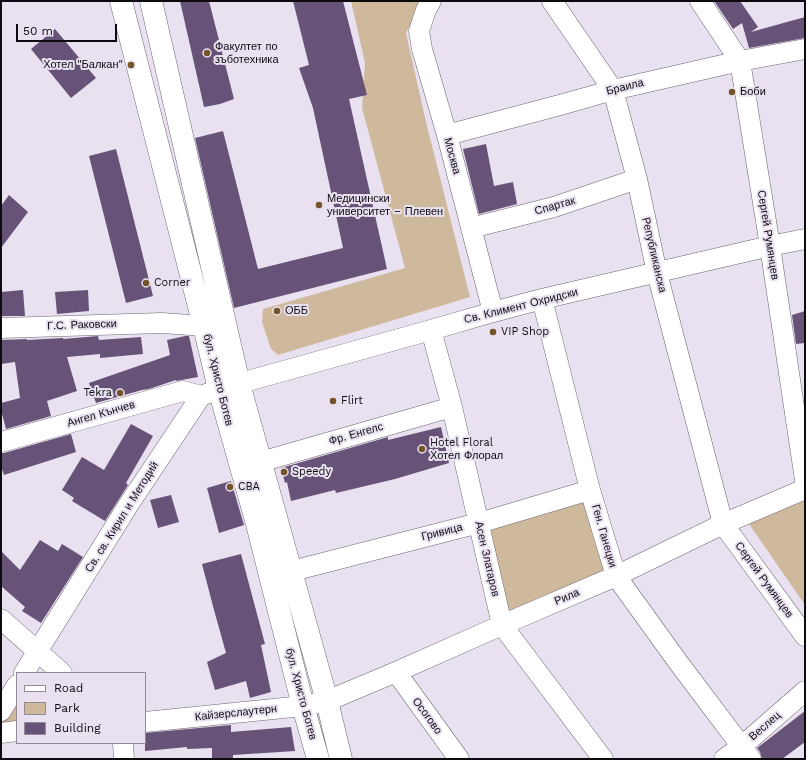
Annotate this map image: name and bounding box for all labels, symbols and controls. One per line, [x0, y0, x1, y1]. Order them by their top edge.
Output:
scale bar [18, 16, 119, 42]
text: 50 m [23, 24, 53, 38]
place label: Факултет по зъботехника [215, 40, 279, 66]
marker: Факултет по зъботехника [202, 48, 212, 58]
place label: Хотел "Балкан" [43, 58, 123, 72]
marker: Хотел "Балкан" [126, 60, 136, 70]
street label: Браила [605, 76, 645, 98]
place label: Боби [740, 85, 766, 99]
marker: Боби [727, 87, 737, 97]
street label: Москва [441, 136, 463, 176]
street label: Сергей Румянцев [754, 189, 782, 281]
place label: Медицински университет – Плевен [327, 192, 443, 218]
street label: Спартак [533, 194, 577, 218]
marker: Медицински университет – Плевен [314, 200, 324, 210]
street label: Републиканска [639, 216, 669, 294]
place label: Corner [154, 276, 190, 290]
marker: Corner [141, 278, 151, 288]
street label: Св. Климент Охридски [463, 285, 579, 327]
place label: ОББ [285, 304, 308, 318]
marker: ОББ [272, 306, 282, 316]
street label: Г.С. Раковски [47, 317, 117, 333]
place label: VIP Shop [501, 325, 549, 339]
marker: VIP Shop [488, 327, 498, 337]
street label: бул. Христо Ботев [200, 333, 236, 427]
place label: Tekra [83, 386, 112, 400]
marker: Tekra [115, 388, 125, 398]
place label: Flirt [341, 394, 363, 408]
marker: Flirt [328, 396, 338, 406]
street label: Ангел Кънчев [65, 398, 137, 430]
street label: Фр. Енгелс [327, 420, 385, 448]
place label: Hotel Floral Хотел Флорал [430, 436, 503, 462]
marker: Hotel Floral Хотел Флорал [417, 444, 427, 454]
street label: Св. св. Кирил и Методий [83, 459, 161, 575]
place label: Speedy [292, 465, 331, 479]
marker: Speedy [279, 467, 289, 477]
place label: CBA [238, 480, 260, 494]
marker: CBA [225, 482, 235, 492]
street label: Ген. Ганецки [589, 503, 619, 569]
street label: Асен Златаров [472, 520, 502, 598]
street label: Гривица [420, 521, 464, 543]
street label: Сергей Румянцев [732, 540, 796, 620]
street label: Рила [552, 586, 582, 608]
street label: бул. Христо Ботев [282, 647, 320, 741]
legend [16, 672, 146, 744]
text: Road [54, 681, 83, 695]
street label: Осогово [409, 695, 445, 737]
text: Park [54, 701, 80, 715]
street label: Кайзерслаутерн [194, 702, 278, 724]
street label: Веслец [746, 709, 784, 743]
text: Building [54, 721, 101, 735]

